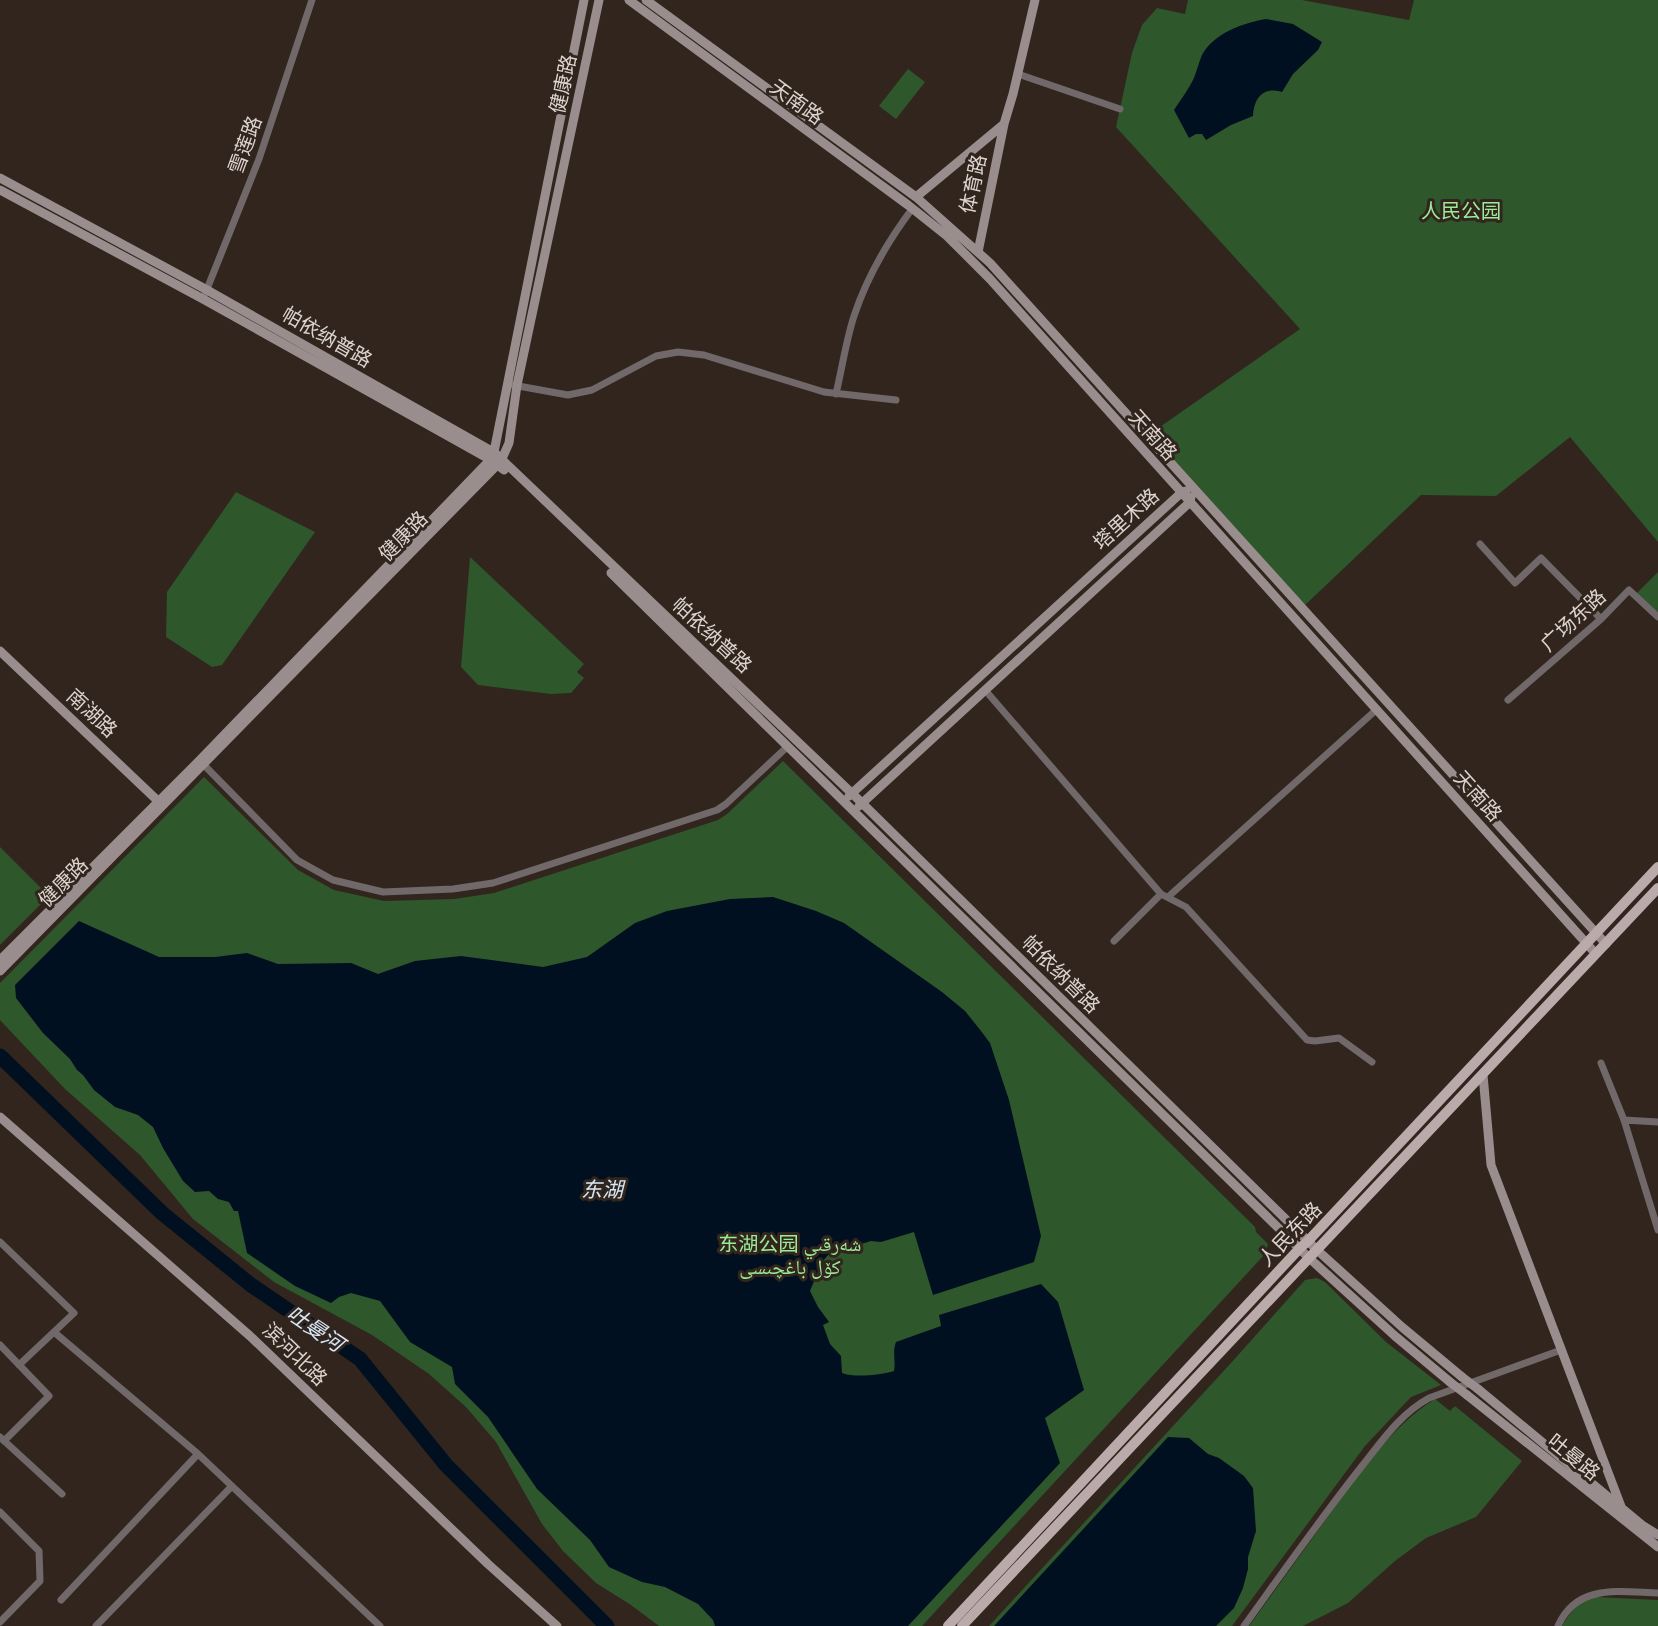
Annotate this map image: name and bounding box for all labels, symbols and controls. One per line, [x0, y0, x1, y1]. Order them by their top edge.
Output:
street label: 健康路 [545, 52, 581, 116]
street label: 天南路 [766, 75, 828, 129]
street label: 雪莲路 [223, 113, 267, 177]
street label: 体育路 [955, 152, 991, 216]
park label: 人民公园 [1421, 199, 1501, 223]
street label: 帕依纳普路 [278, 302, 376, 372]
street label: 天南路 [1124, 405, 1182, 465]
street label: 塔里木路 [1088, 483, 1164, 555]
street label: 健康路 [374, 506, 432, 566]
street label: 广场东路 [1536, 584, 1610, 656]
street label: 帕依纳普路 [667, 592, 757, 678]
street label: 南湖路 [62, 684, 122, 742]
street label: 天南路 [1449, 766, 1507, 826]
street label: 健康路 [33, 852, 93, 912]
street label: 帕依纳普路 [1017, 930, 1105, 1018]
water label: 东湖 [581, 1178, 626, 1202]
street label: 人民东路 [1254, 1197, 1326, 1271]
park label: 东湖公园 شەرقىي كۆل باغچىسى [719, 1232, 861, 1279]
water label: 吐曼河 [282, 1301, 351, 1359]
street label: 滨河北路 [258, 1318, 332, 1390]
street label: 吐曼路 [1543, 1429, 1605, 1485]

